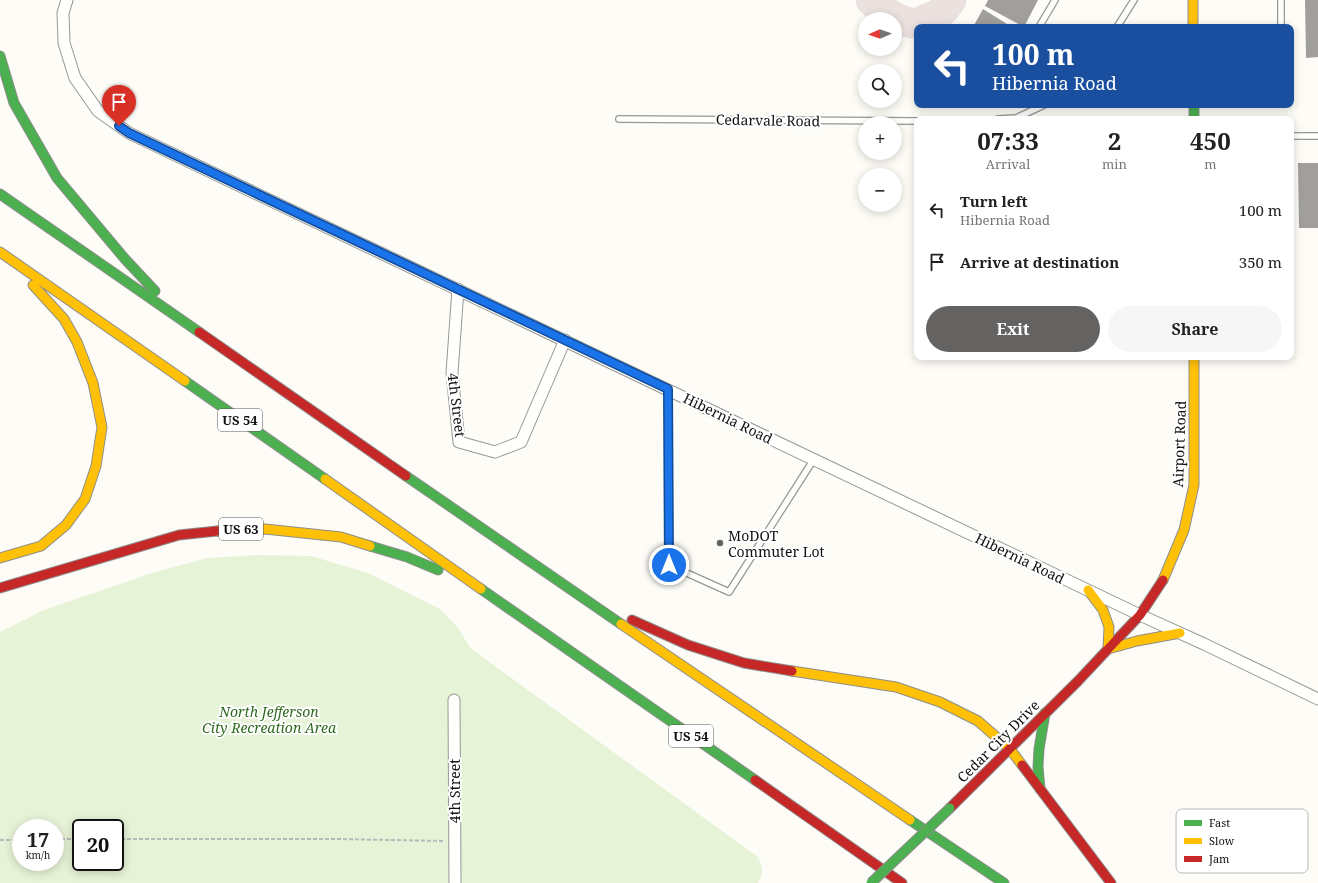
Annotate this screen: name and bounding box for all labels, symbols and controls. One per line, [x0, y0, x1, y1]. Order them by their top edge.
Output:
north arrow [858, 12, 902, 56]
map controls [858, 12, 902, 212]
text: 100 m [992, 35, 1074, 73]
icon: left [926, 40, 978, 92]
button: search [858, 64, 902, 108]
text: Hibernia Road [992, 71, 1117, 95]
pin [102, 85, 136, 126]
icon: arrive [108, 91, 130, 113]
street label: Cedarvale Road [716, 110, 821, 130]
button: + [858, 116, 902, 160]
text: 07:33 [977, 124, 1039, 157]
text: 2 [1108, 124, 1121, 157]
text: 450 [1190, 124, 1231, 157]
text: Arrival [986, 155, 1030, 173]
text: min [1102, 155, 1127, 173]
text: m [1204, 155, 1217, 173]
button: − [858, 168, 902, 212]
text: Turn left [960, 191, 1028, 211]
icon: left [926, 199, 948, 221]
text: 100 m [1239, 200, 1282, 220]
text: Hibernia Road [960, 211, 1050, 229]
icon: arrive [926, 251, 948, 273]
text: Arrive at destination [960, 252, 1119, 272]
text: 350 m [1239, 252, 1282, 272]
button: Exit [926, 306, 1100, 352]
button: Share [1108, 306, 1282, 352]
street label: 4th Street [444, 372, 470, 438]
street label: Hibernia Road [680, 388, 776, 448]
street label: Airport Road [1168, 400, 1190, 488]
road number: US 54 [218, 409, 262, 431]
road number: US 63 [219, 518, 263, 540]
place label: MoDOT Commuter Lot [728, 526, 824, 561]
street label: Hibernia Road [972, 528, 1068, 588]
marker: MoDOT Commuter Lot [715, 538, 725, 548]
position arrow [648, 544, 690, 586]
street label: Cedar City Drive [953, 696, 1043, 786]
park label: North Jefferson City Recreation Area [202, 702, 337, 737]
road number: US 54 [669, 725, 713, 747]
street label: 4th Street [445, 759, 464, 823]
legend [1176, 809, 1308, 873]
text: Fast [1209, 815, 1230, 830]
speed limit sign: 20 [72, 819, 124, 871]
text: 17 [27, 826, 49, 853]
text: Slow [1209, 833, 1235, 848]
text: km/h [26, 848, 50, 862]
text: Jam [1208, 851, 1230, 866]

